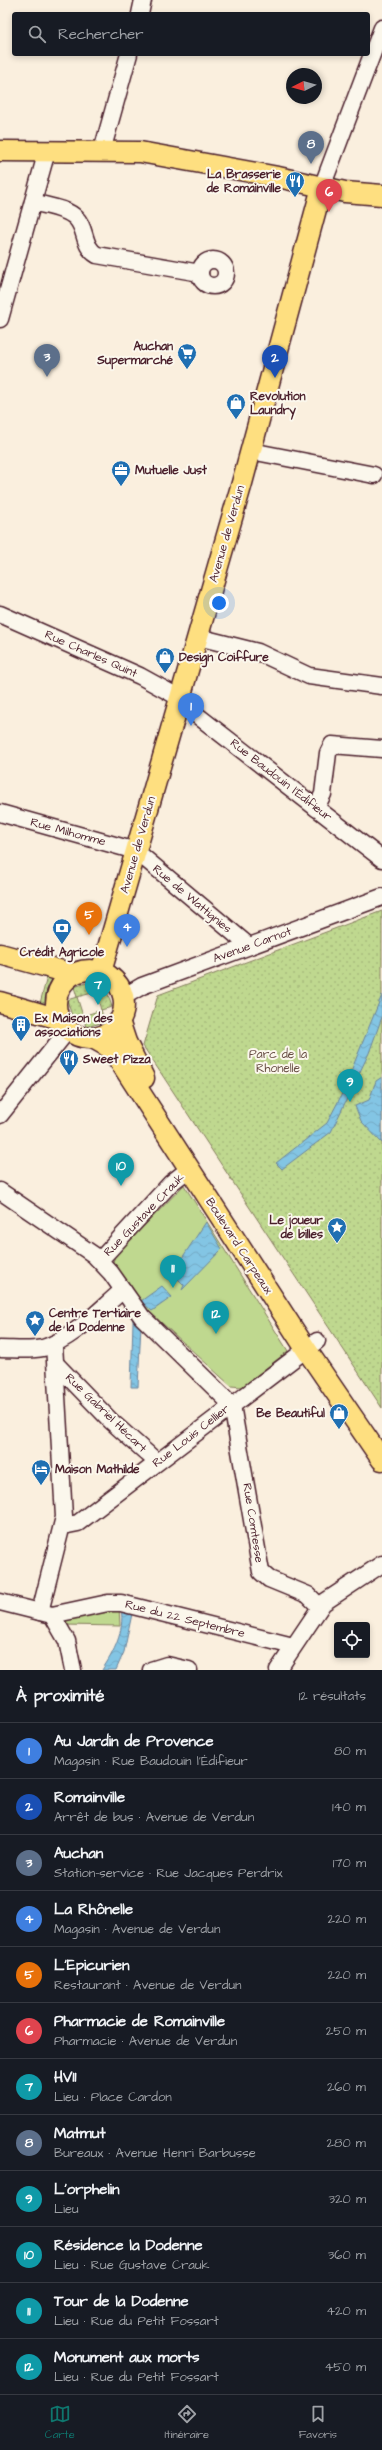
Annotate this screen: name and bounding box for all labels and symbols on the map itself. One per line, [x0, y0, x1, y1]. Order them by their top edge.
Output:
north arrow [286, 68, 322, 104]
pin: 8 [298, 131, 324, 164]
place label: La Brasserie de Romainville [206, 166, 282, 197]
restaurant icon: La Brasserie de Romainville [284, 170, 306, 198]
pin: 6 [316, 179, 342, 212]
place label: Auchan Supermarché [96, 338, 173, 370]
supermarket icon: Auchan Supermarché [176, 342, 198, 370]
pin: 3 [34, 344, 60, 377]
pin: 2 [262, 345, 288, 378]
place label: Revolution Laundry [250, 388, 305, 420]
shop icon: Revolution Laundry [225, 392, 247, 420]
office icon: Mutuelle Just [110, 459, 132, 487]
place label: Mutuelle Just [135, 462, 207, 479]
street label: Avenue de Verdun [205, 484, 249, 584]
your location [209, 593, 229, 613]
street label: Rue Charles Quint [42, 626, 140, 682]
shop icon: Design Coiffure [154, 646, 176, 674]
place label: Design Coiffure [179, 649, 269, 668]
pin: 1 [178, 693, 204, 726]
street label: Rue Baudouin l'Édifieur [226, 735, 336, 826]
street label: Avenue de Verdun [116, 795, 160, 895]
street label: Rue Milhomme [28, 814, 108, 850]
street label: Rue de Wattignies [148, 861, 235, 938]
pin: 5 [76, 902, 102, 935]
pin: 4 [114, 914, 140, 947]
bank icon: Crédit Agricole [51, 917, 73, 945]
street label: Avenue Carnot [210, 923, 294, 967]
place label: Crédit Agricole [20, 944, 105, 963]
pin: 7 [85, 972, 111, 1005]
place label: Ex Maison des associations [34, 1010, 113, 1041]
building icon: Ex Maison des associations [10, 1014, 32, 1042]
park label: Parc de la Rhonelle [249, 1046, 307, 1077]
restaurant icon: Sweet Pizza [58, 1048, 80, 1076]
place label: Sweet Pizza [82, 1051, 151, 1068]
pin: 9 [337, 1069, 363, 1102]
pin: 10 [108, 1153, 134, 1186]
street label: Rue Gustave Crauk [100, 1169, 189, 1260]
street label: Boulevard Carpeaux [201, 1194, 277, 1298]
place label: Le joueur de billes [269, 1212, 323, 1243]
place icon: Le joueur de billes [326, 1216, 348, 1244]
pin: 11 [160, 1255, 186, 1288]
pin: 12 [203, 1301, 229, 1334]
place label: Centre Tertiaire de la Dodenne [48, 1305, 142, 1336]
place icon: Centre Tertiaire de la Dodenne [24, 1309, 46, 1337]
street label: Rue Gabriel Hécart [61, 1369, 151, 1457]
street label: Rue Louis Cellier [149, 1400, 233, 1471]
shop icon: Be Beautiful [328, 1402, 350, 1430]
place label: Be Beautiful [256, 1405, 325, 1422]
hotel icon: Maison Mathilde [30, 1458, 52, 1486]
place label: Maison Mathilde [55, 1461, 140, 1478]
street label: Rue Comtesse [238, 1482, 268, 1565]
street label: Rue du 22 Septembre [123, 1596, 247, 1642]

